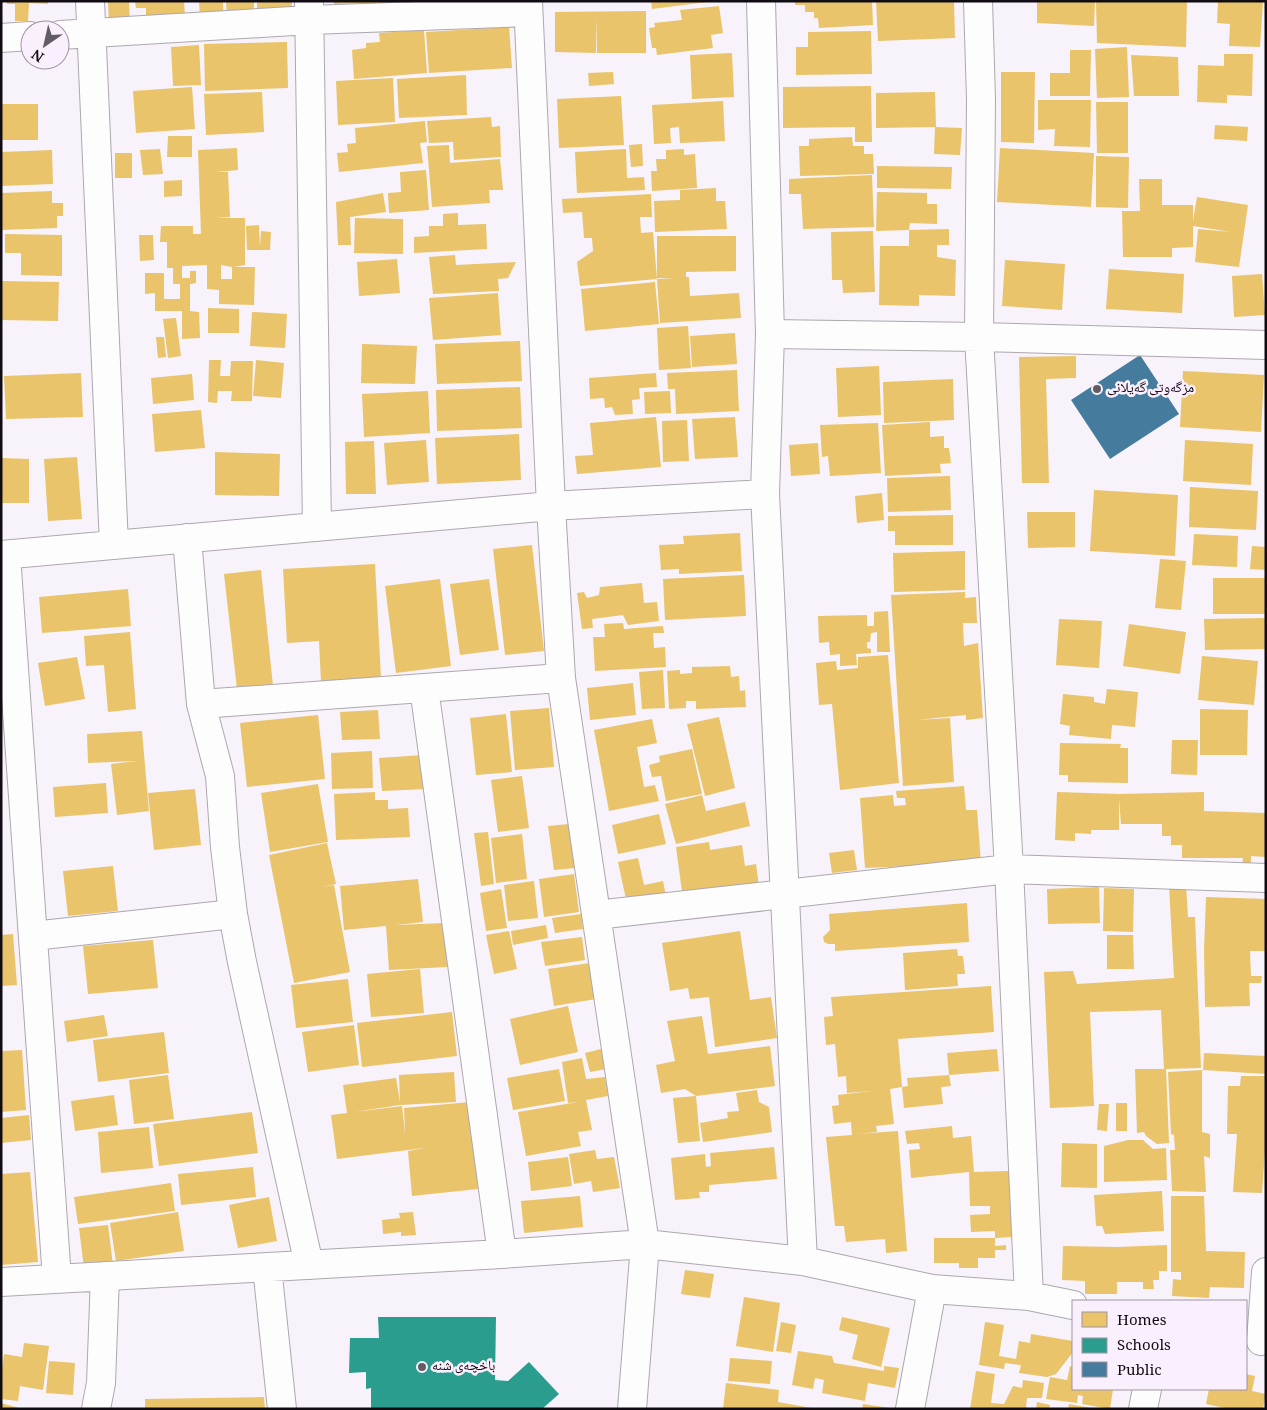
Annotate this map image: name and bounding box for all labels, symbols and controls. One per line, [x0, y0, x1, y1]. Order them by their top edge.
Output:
north arrow [20, 20, 70, 70]
text: N [28, 41, 50, 67]
place label: مزگەوتی گەیلانی [1107, 377, 1194, 401]
marker: مزگەوتی گەیلانی [1091, 383, 1103, 395]
legend [1072, 1300, 1247, 1390]
text: Homes [1117, 1309, 1167, 1335]
text: Schools [1117, 1334, 1171, 1360]
place label: باخچەی شنە [432, 1355, 495, 1379]
text: Public [1117, 1359, 1162, 1385]
marker: باخچەی شنە [416, 1361, 428, 1373]

